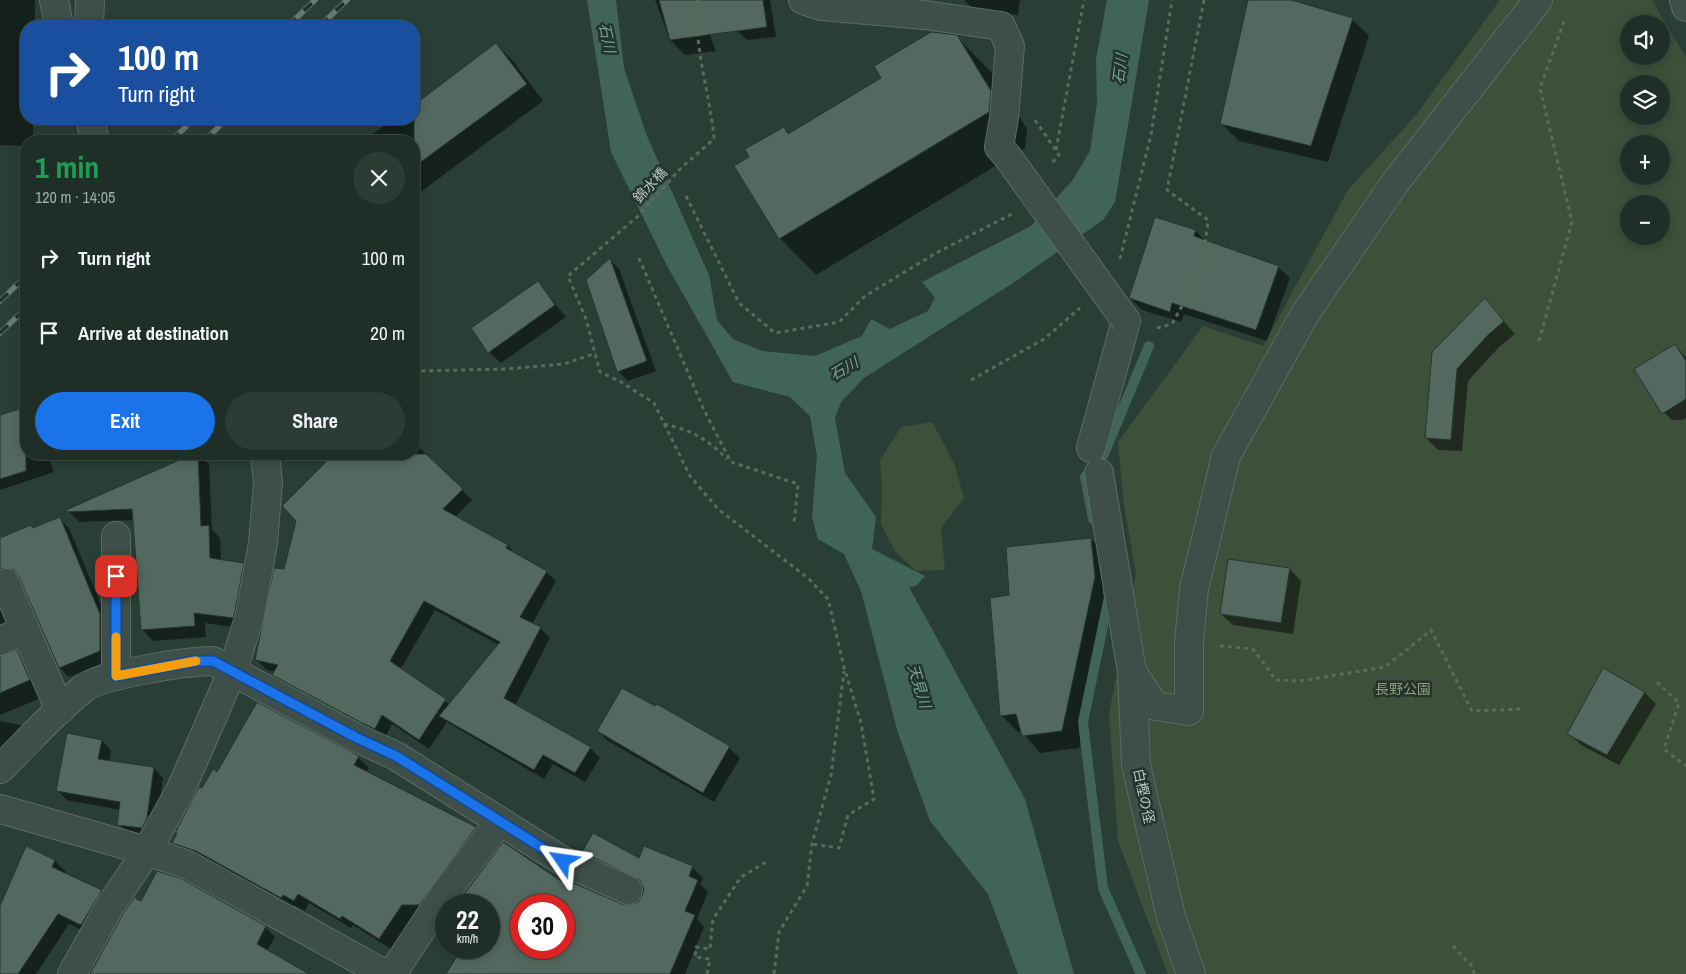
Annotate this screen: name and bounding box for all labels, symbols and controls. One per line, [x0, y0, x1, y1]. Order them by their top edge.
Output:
map controls [1620, 15, 1670, 245]
button: sound [1620, 15, 1670, 65]
water label: 石川 [594, 21, 621, 57]
text: 100 m [118, 34, 199, 81]
icon: right [35, 40, 100, 105]
water label: 石川 [1107, 51, 1132, 85]
button: layers [1620, 75, 1670, 125]
text: Turn right [118, 79, 195, 109]
button: + [1620, 135, 1670, 185]
text: 1 min [35, 147, 99, 187]
button: close [353, 152, 405, 204]
street label: 錦水橋 [629, 164, 671, 206]
text: 120 m · 14:05 [35, 186, 115, 208]
button: − [1620, 195, 1670, 245]
icon: right [35, 244, 63, 272]
text: Turn right [78, 245, 150, 271]
text: 100 m [362, 245, 405, 271]
icon: arrive [35, 319, 63, 347]
text: Arrive at destination [78, 320, 229, 346]
text: 20 m [370, 320, 405, 346]
water label: 石川 [826, 351, 864, 385]
button: Exit [35, 392, 215, 450]
button: Share [225, 392, 405, 450]
pin [95, 555, 137, 597]
icon: arrive [102, 562, 130, 590]
water label: 天見川 [903, 661, 937, 712]
park label: 長野公園 [1375, 680, 1431, 698]
street label: 白樫の径 [1129, 767, 1159, 825]
position arrow [536, 834, 588, 886]
speed limit sign: 30 [510, 894, 575, 959]
text: 22 [456, 903, 479, 937]
text: km/h [457, 931, 478, 947]

